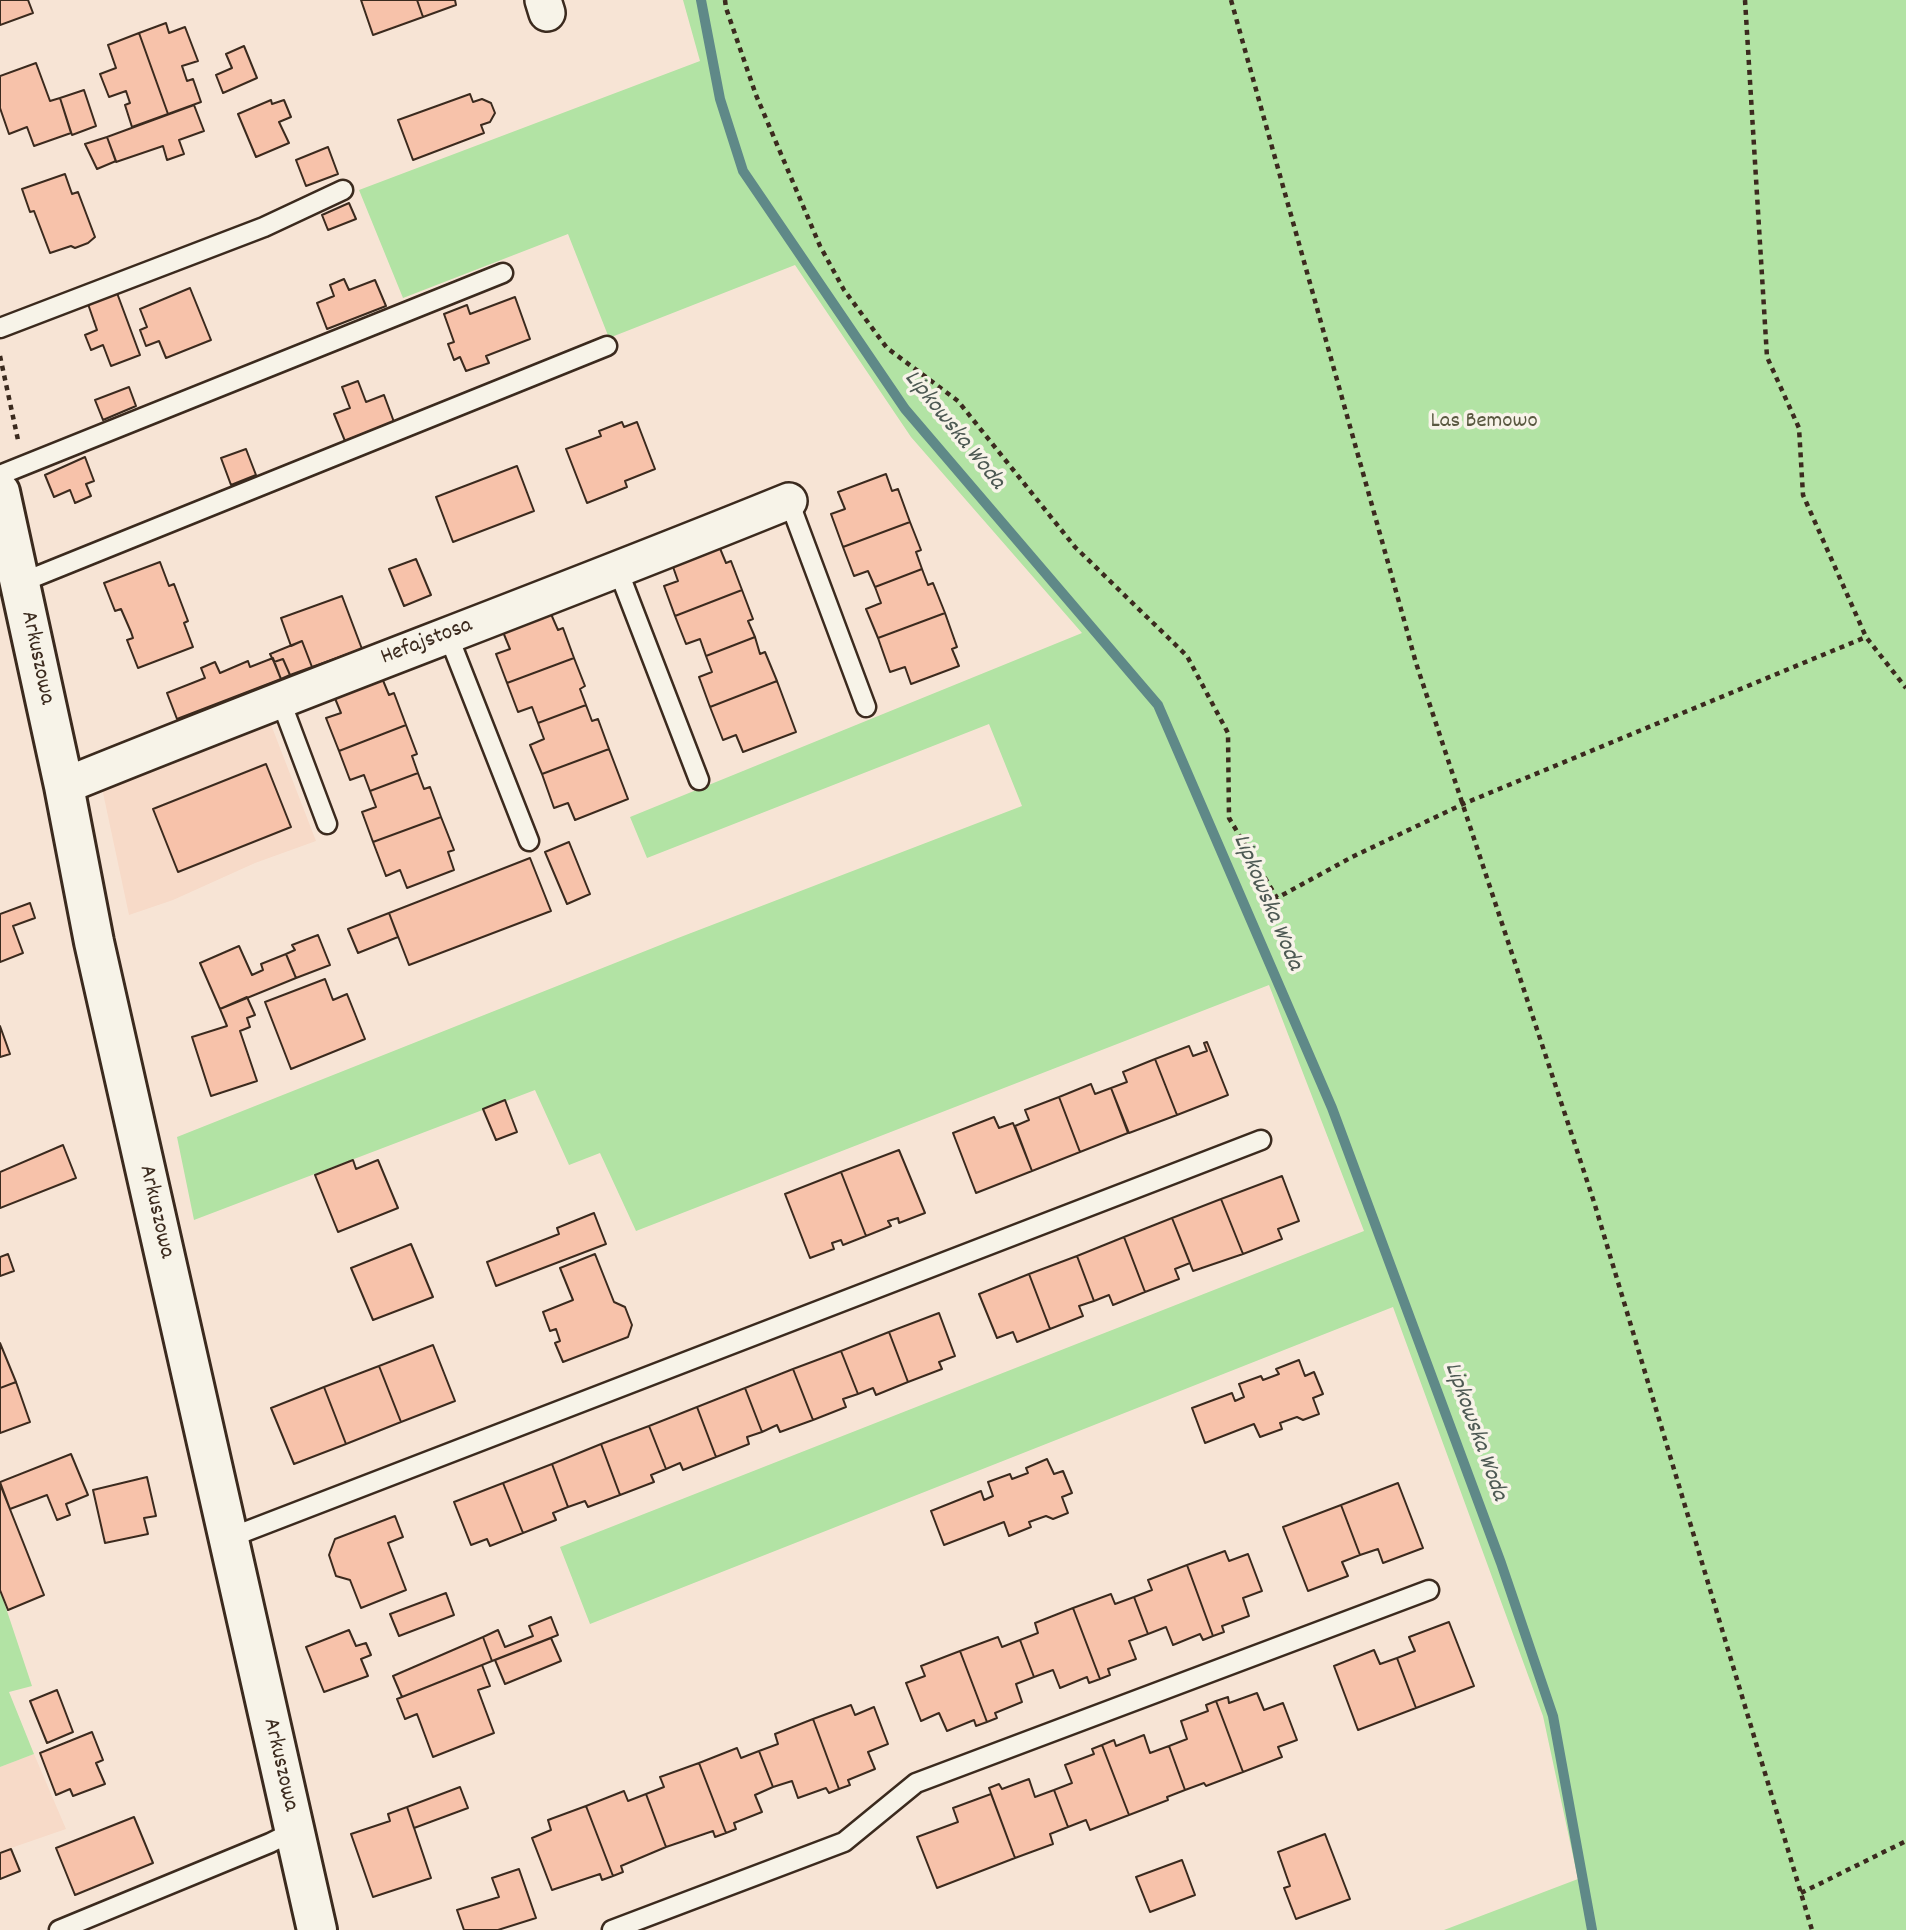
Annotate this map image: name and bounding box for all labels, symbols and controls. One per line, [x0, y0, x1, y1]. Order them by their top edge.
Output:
water label: Lipkowska Woda [896, 366, 1010, 496]
park label: Las Bemowo [1430, 409, 1538, 437]
street label: Arkuszowa [13, 609, 59, 707]
street label: Hefajstosa [377, 613, 477, 673]
water label: Lipkowska Woda [1224, 831, 1308, 975]
street label: Arkuszowa [131, 1163, 179, 1261]
water label: Lipkowska Woda [1436, 1359, 1512, 1505]
street label: Arkuszowa [255, 1716, 303, 1814]

